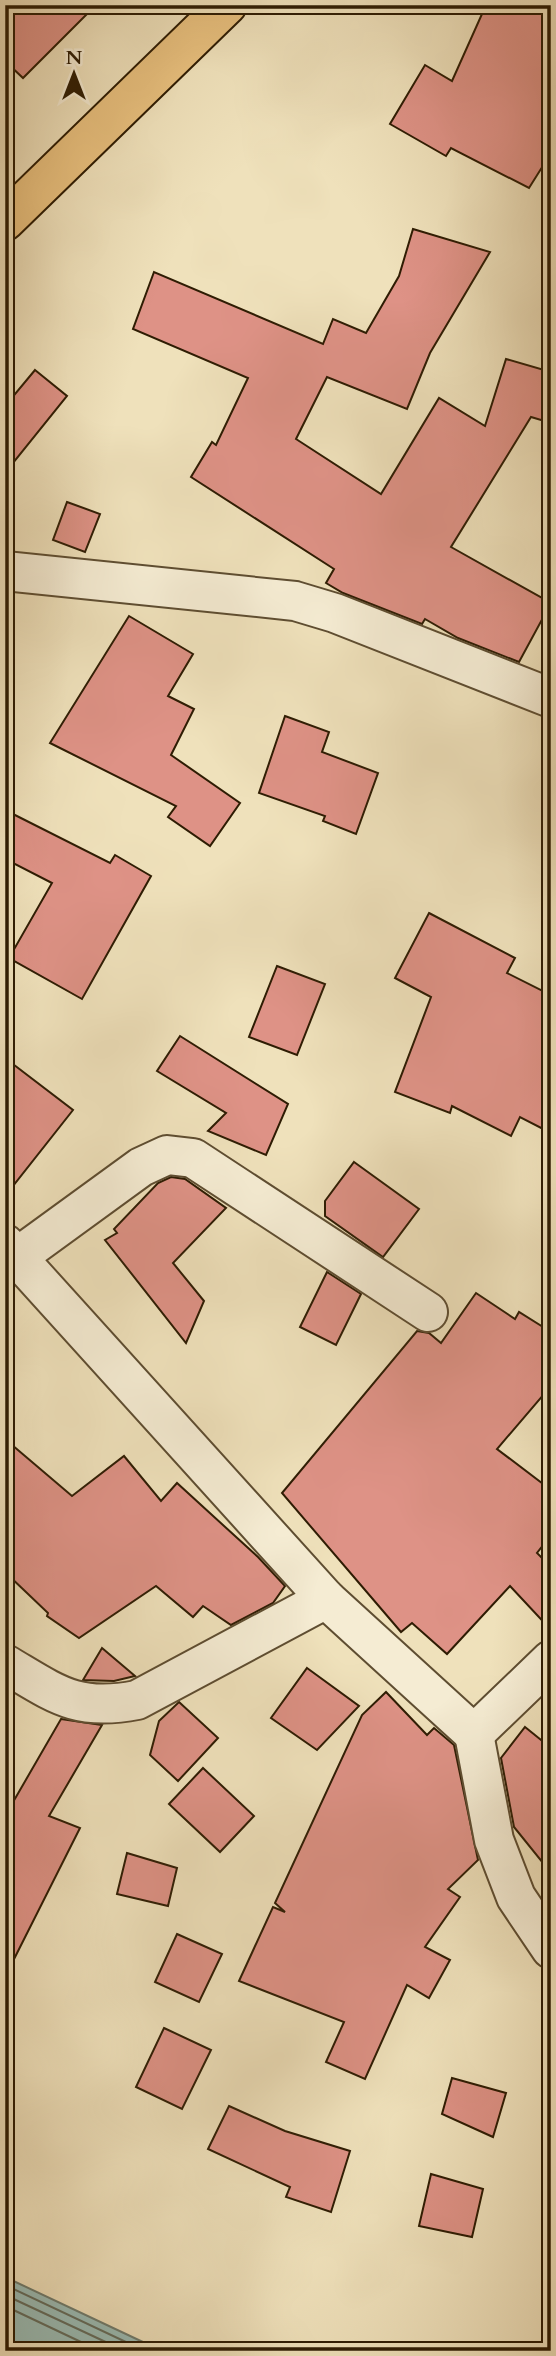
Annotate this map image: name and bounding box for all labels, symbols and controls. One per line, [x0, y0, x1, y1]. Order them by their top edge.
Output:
north arrow [38, 38, 108, 108]
text: N [66, 45, 83, 71]

